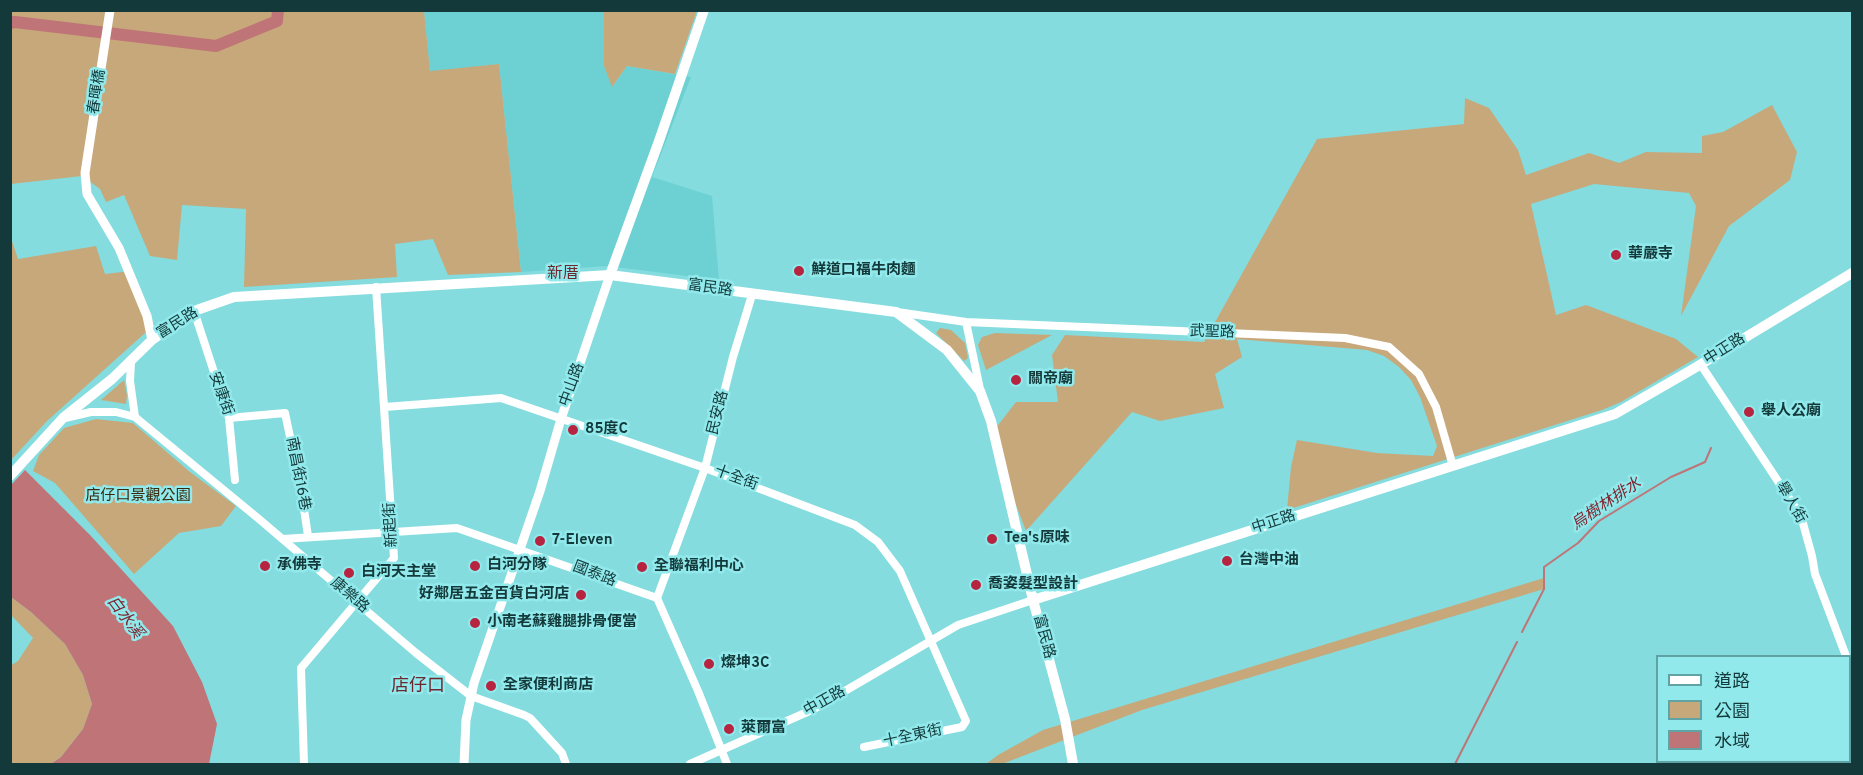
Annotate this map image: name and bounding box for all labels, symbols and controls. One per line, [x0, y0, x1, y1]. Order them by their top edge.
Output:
street label: 春暉橋 [86, 68, 110, 116]
place label: 華嚴寺 [1628, 246, 1673, 264]
marker: 華嚴寺 [1609, 248, 1623, 262]
place label: 鮮道口福牛肉麵 [811, 262, 916, 280]
marker: 鮮道口福牛肉麵 [792, 264, 806, 278]
district label: 新厝 [547, 265, 579, 285]
street label: 富民路 [686, 277, 734, 301]
street label: 富民路 [154, 304, 202, 344]
street label: 武聖路 [1189, 323, 1235, 343]
street label: 中正路 [1701, 330, 1749, 370]
street label: 中山路 [557, 361, 589, 409]
street label: 安康街 [204, 370, 236, 418]
place label: 關帝廟 [1028, 371, 1073, 389]
marker: 關帝廟 [1009, 373, 1023, 387]
street label: 民安路 [705, 389, 733, 437]
place label: 舉人公廟 [1761, 403, 1821, 421]
marker: 舉人公廟 [1742, 405, 1756, 419]
place label: 85度C [585, 421, 628, 439]
marker: 85度C [566, 423, 580, 437]
street label: 南昌街16巷 [281, 436, 313, 512]
street label: 十全街 [712, 463, 760, 495]
water label: 烏樹林排水 [1568, 475, 1646, 535]
street label: 舉人街 [1771, 479, 1809, 527]
park label: 店仔口景觀公園 [86, 488, 190, 506]
street label: 新起街 [382, 502, 402, 548]
street label: 中正路 [1250, 507, 1298, 539]
place label: Tea's原味 [1004, 530, 1069, 548]
place label: 7-Eleven [552, 532, 613, 550]
marker: Tea's原味 [985, 532, 999, 546]
marker: 7-Eleven [533, 534, 547, 548]
place label: 台灣中油 [1239, 552, 1299, 570]
marker: 台灣中油 [1220, 554, 1234, 568]
place label: 承佛寺 [277, 557, 322, 575]
place label: 白河分隊 [487, 557, 547, 575]
place label: 全聯福利中心 [654, 558, 744, 576]
marker: 承佛寺 [258, 559, 272, 573]
marker: 白河分隊 [468, 559, 482, 573]
street label: 國泰路 [570, 559, 618, 591]
marker: 全聯福利中心 [635, 560, 649, 574]
place label: 白河天主堂 [361, 564, 436, 582]
marker: 白河天主堂 [342, 566, 356, 580]
street label: 康樂路 [326, 574, 372, 618]
place label: 喬姿髮型設計 [988, 576, 1078, 594]
marker: 喬姿髮型設計 [969, 578, 983, 592]
place label: 好鄰居五金百貨白河店 [419, 586, 569, 604]
marker: 好鄰居五金百貨白河店 [574, 588, 588, 602]
water label: 白水溪 [102, 593, 146, 643]
street label: 富民路 [1028, 613, 1058, 661]
place label: 小南老蘇雞腿排骨便當 [487, 614, 637, 632]
marker: 小南老蘇雞腿排骨便當 [468, 616, 482, 630]
place label: 燦坤3C [721, 655, 770, 673]
legend [1656, 655, 1851, 763]
marker: 燦坤3C [702, 657, 716, 671]
text: 道路 [1714, 671, 1750, 694]
district label: 店仔口 [391, 676, 445, 698]
place label: 全家便利商店 [503, 677, 593, 695]
marker: 全家便利商店 [484, 679, 498, 693]
street label: 中正路 [801, 683, 849, 721]
text: 公園 [1714, 701, 1750, 724]
place label: 萊爾富 [741, 720, 786, 738]
marker: 萊爾富 [722, 722, 736, 736]
street label: 十全東街 [882, 722, 944, 752]
text: 水域 [1714, 731, 1750, 754]

